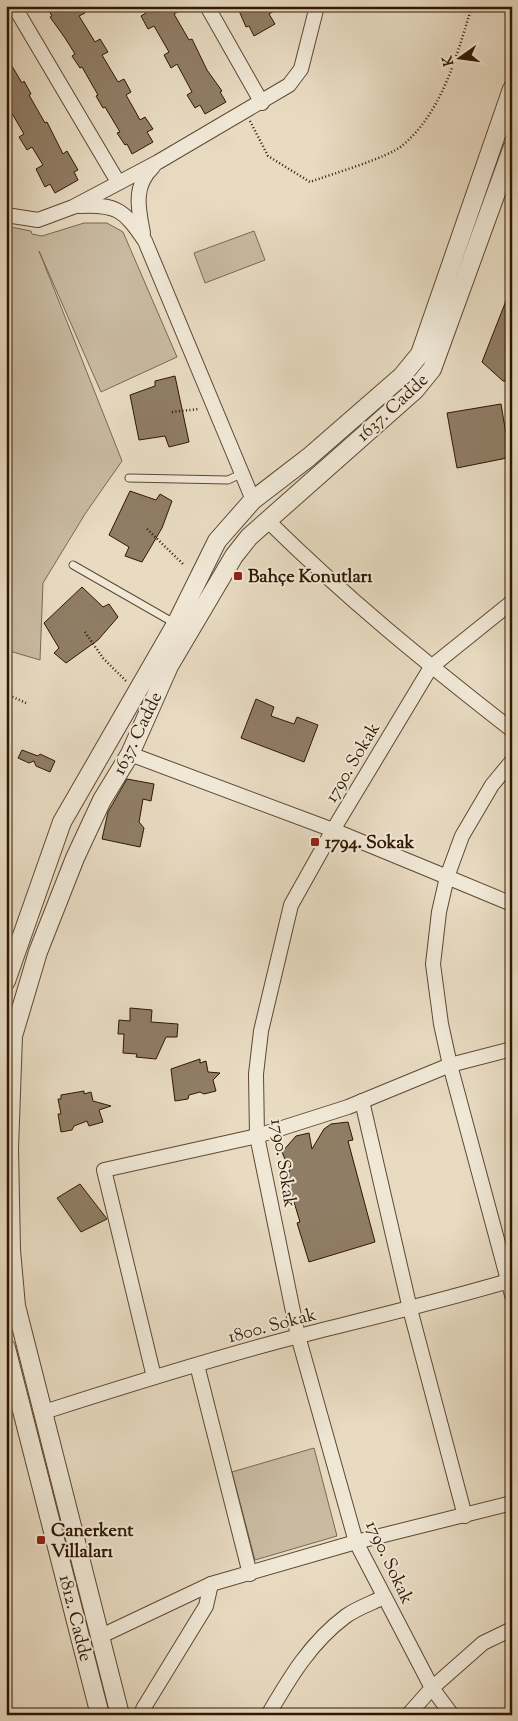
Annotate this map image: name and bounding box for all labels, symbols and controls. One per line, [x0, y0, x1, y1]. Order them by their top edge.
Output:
north arrow [436, 32, 486, 82]
text: K [438, 52, 460, 68]
street label: 1637. Cadde [352, 368, 435, 449]
place label: Bahçe Konutları [248, 565, 373, 591]
marker: Bahçe Konutları [232, 570, 244, 582]
street label: 1637. Cadde [107, 688, 170, 780]
street label: 1790. Sokak [320, 718, 388, 808]
place label: 1794. Sokak [325, 831, 415, 857]
marker: 1794. Sokak [309, 836, 321, 848]
street label: 1790. Sokak [262, 1117, 302, 1210]
street label: 1800. Sokak [225, 1303, 320, 1351]
street label: 1790. Sokak [358, 1517, 419, 1609]
place label: Canerkent Villaları [51, 1519, 134, 1566]
marker: Canerkent Villaları [35, 1534, 47, 1546]
street label: 1812. Cadde [51, 1572, 97, 1665]

